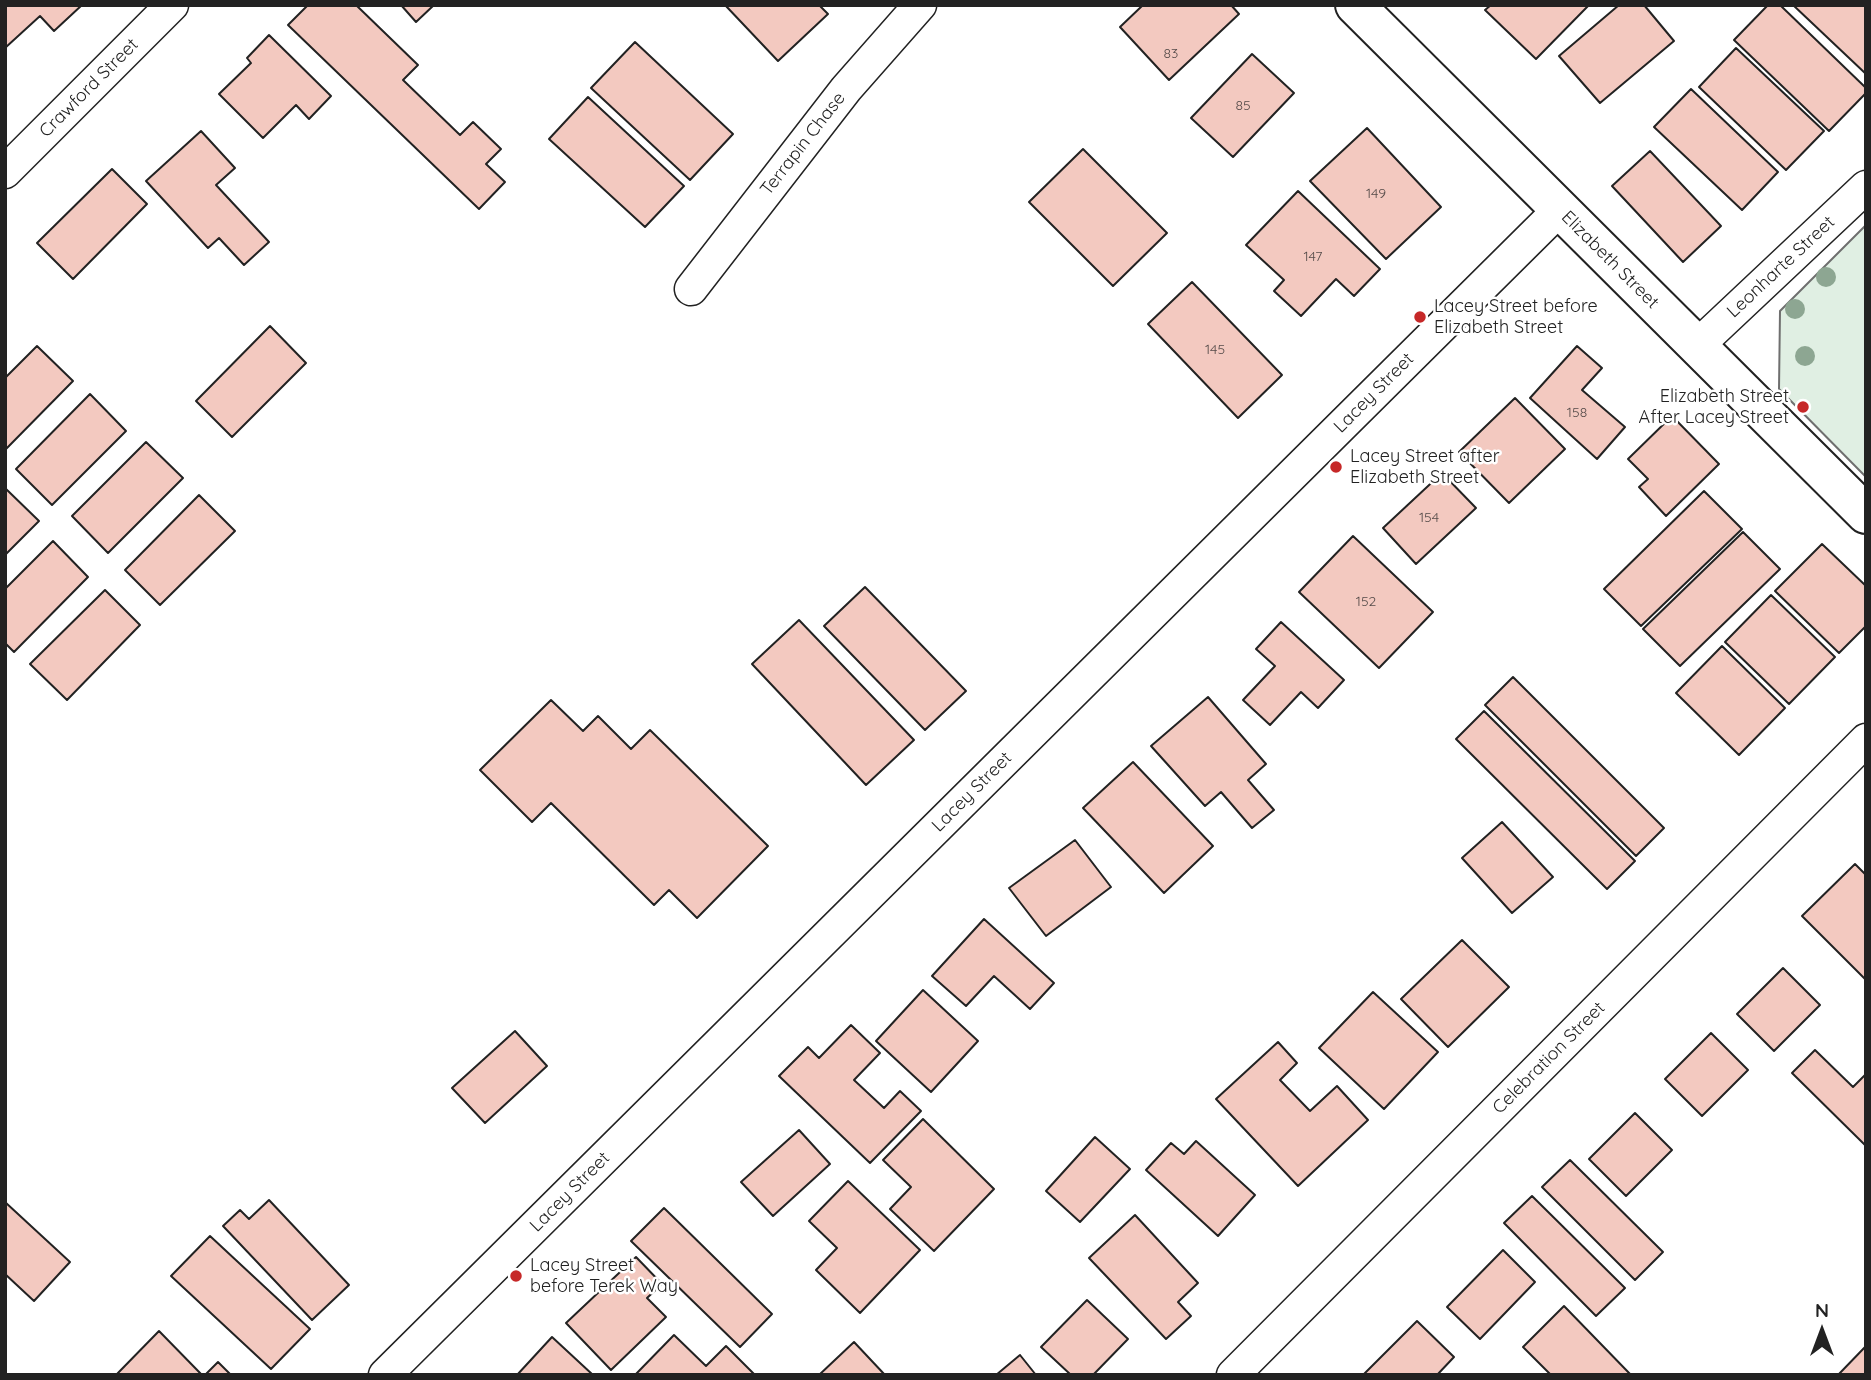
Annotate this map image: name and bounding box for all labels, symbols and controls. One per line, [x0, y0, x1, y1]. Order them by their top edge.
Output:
street label: Crawford Street [35, 34, 143, 142]
house number: 83 [1164, 46, 1178, 62]
street label: Terrapin Chase [756, 88, 850, 200]
house number: 85 [1235, 98, 1251, 114]
house number: 149 [1366, 186, 1386, 202]
street label: Elizabeth Street [1557, 207, 1663, 313]
street label: Leonharte Street [1723, 212, 1839, 322]
house number: 147 [1303, 249, 1323, 265]
place label: Lacey Street before Elizabeth Street [1434, 296, 1598, 338]
marker: Lacey Street before Elizabeth Street [1412, 309, 1428, 325]
house number: 145 [1205, 342, 1225, 358]
street label: Lacey Street [1330, 349, 1418, 437]
place label: Elizabeth Street After Lacey Street [1639, 386, 1789, 428]
marker: Elizabeth Street After Lacey Street [1795, 399, 1811, 415]
house number: 158 [1567, 405, 1587, 421]
place label: Lacey Street after Elizabeth Street [1350, 446, 1500, 489]
marker: Lacey Street after Elizabeth Street [1328, 459, 1344, 475]
house number: 154 [1419, 510, 1439, 526]
house number: 152 [1356, 594, 1376, 610]
street label: Lacey Street [928, 748, 1016, 836]
street label: Celebration Street [1488, 997, 1610, 1119]
street label: Lacey Street [526, 1148, 614, 1236]
place label: Lacey Street before Terek Way [530, 1255, 678, 1298]
marker: Lacey Street before Terek Way [508, 1268, 524, 1284]
north arrow [1787, 1296, 1857, 1366]
text: N [1815, 1298, 1829, 1322]

